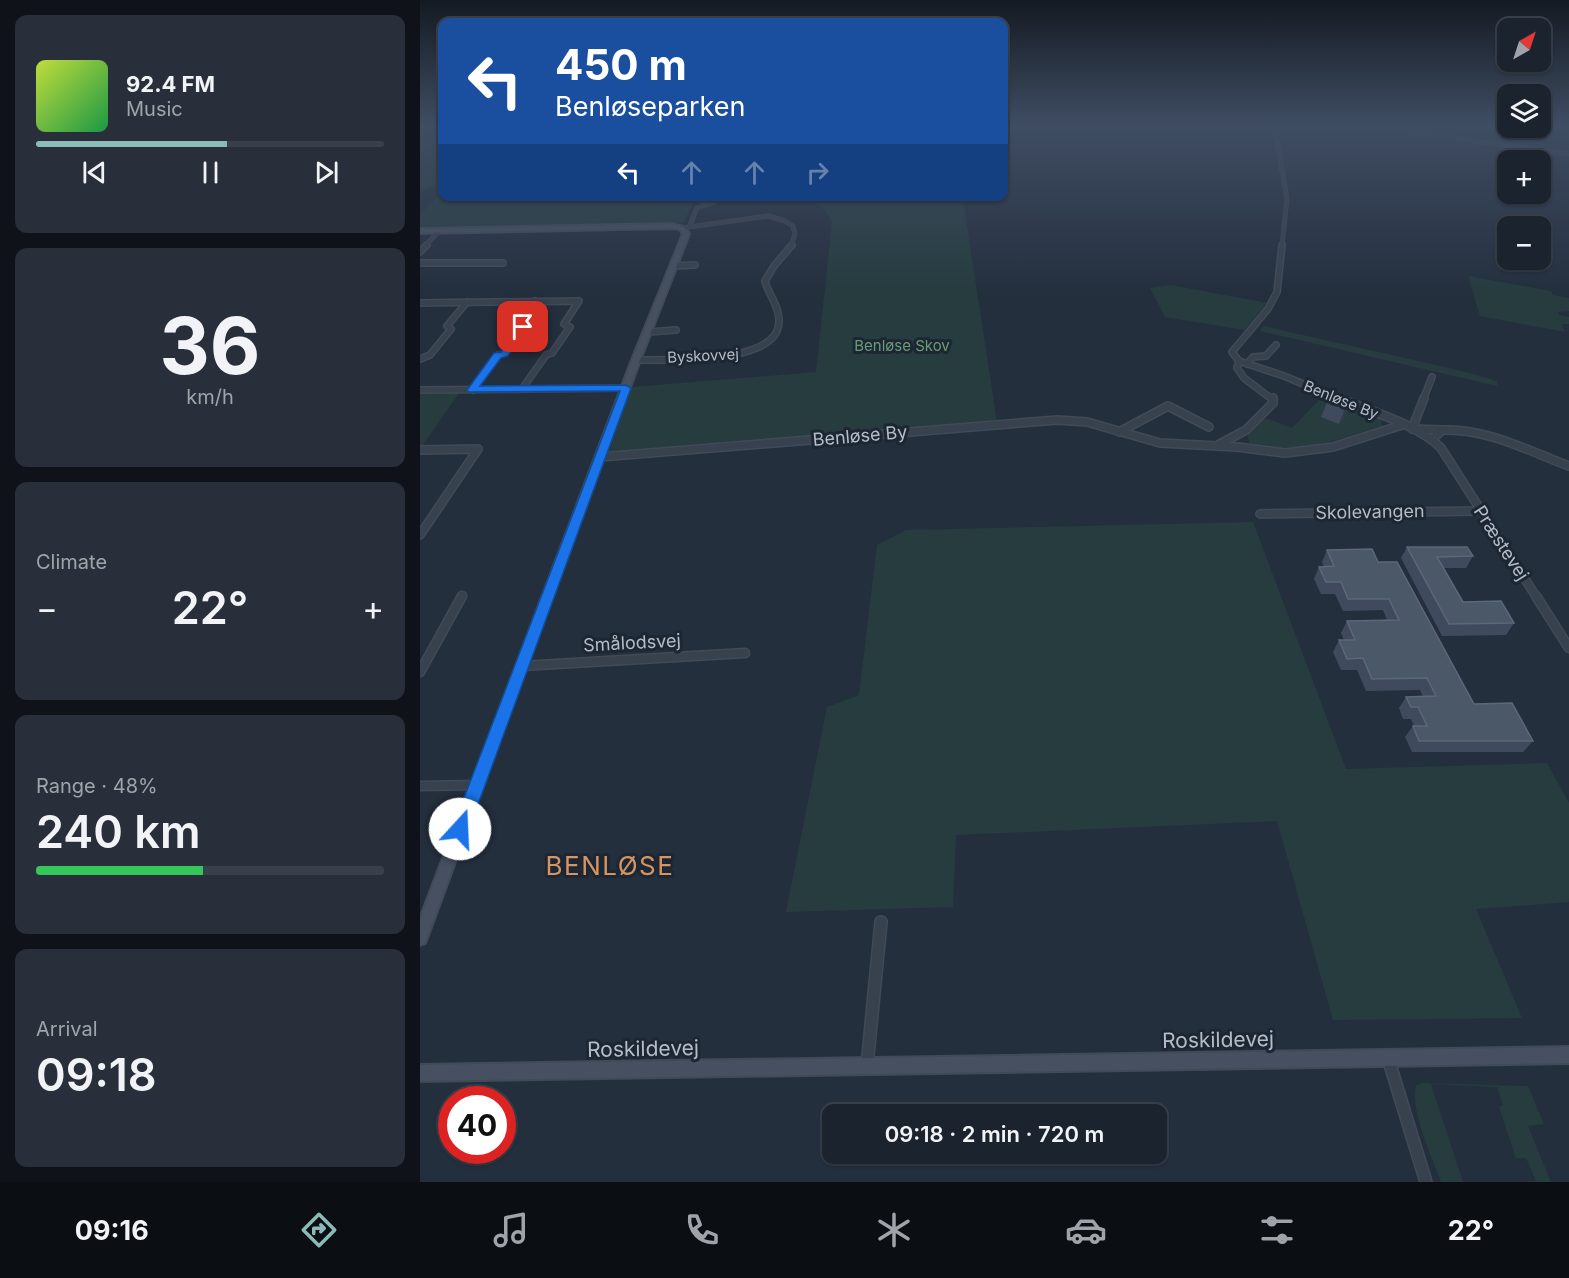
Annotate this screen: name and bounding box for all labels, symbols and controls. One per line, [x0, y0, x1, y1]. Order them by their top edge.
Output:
north arrow [1497, 18, 1551, 72]
map controls [1497, 18, 1551, 270]
text: 450 m [555, 39, 687, 90]
icon: left [456, 42, 534, 120]
text: 92.4 FM [126, 71, 215, 97]
button: layers [1497, 84, 1551, 138]
text: Benløseparken [555, 90, 746, 123]
text: Music [126, 97, 183, 121]
button: + [1497, 150, 1551, 204]
icon: previous [78, 156, 111, 189]
icon: pause [194, 156, 227, 189]
icon: next [310, 156, 343, 189]
icon: left [612, 156, 645, 189]
icon: ahead [675, 156, 708, 189]
icon: ahead [738, 156, 771, 189]
icon: right [801, 156, 834, 189]
button: − [1497, 216, 1551, 270]
text: 36 [159, 298, 261, 393]
pin [497, 301, 548, 352]
icon: arrive [506, 310, 539, 343]
park label: Benløse Skov [854, 336, 950, 355]
street label: Byskovvej [667, 344, 739, 367]
street label: Benløse By [1301, 376, 1382, 423]
text: km/h [186, 385, 234, 409]
street label: Benløse By [812, 421, 908, 450]
street label: Skolevangen [1315, 500, 1425, 523]
street label: Præstevej [1470, 501, 1533, 584]
text: Climate [36, 550, 107, 574]
text: 22° [172, 580, 248, 635]
text: − [36, 588, 58, 628]
text: + [362, 588, 384, 628]
street label: Smålodsvej [583, 629, 681, 656]
text: Range · 48% [36, 774, 158, 798]
position arrow [428, 797, 492, 861]
text: 240 km [36, 804, 200, 859]
district label: BENLØSE [546, 850, 674, 881]
text: Arrival [36, 1017, 98, 1041]
street label: Roskildevej [1162, 1026, 1274, 1053]
street label: Roskildevej [587, 1035, 699, 1062]
text: 09:18 [36, 1047, 157, 1102]
speed limit sign: 40 [438, 1086, 516, 1164]
text: 09:18 · 2 min · 720 m [885, 1121, 1104, 1147]
icon: directions [298, 1209, 340, 1251]
icon: music [490, 1209, 532, 1251]
icon: phone [681, 1209, 723, 1251]
icon: climate [873, 1209, 915, 1251]
icon: car [1065, 1209, 1107, 1251]
icon: filters [1256, 1209, 1298, 1251]
text: 09:16 [75, 1214, 149, 1247]
text: 22° [1448, 1214, 1494, 1247]

